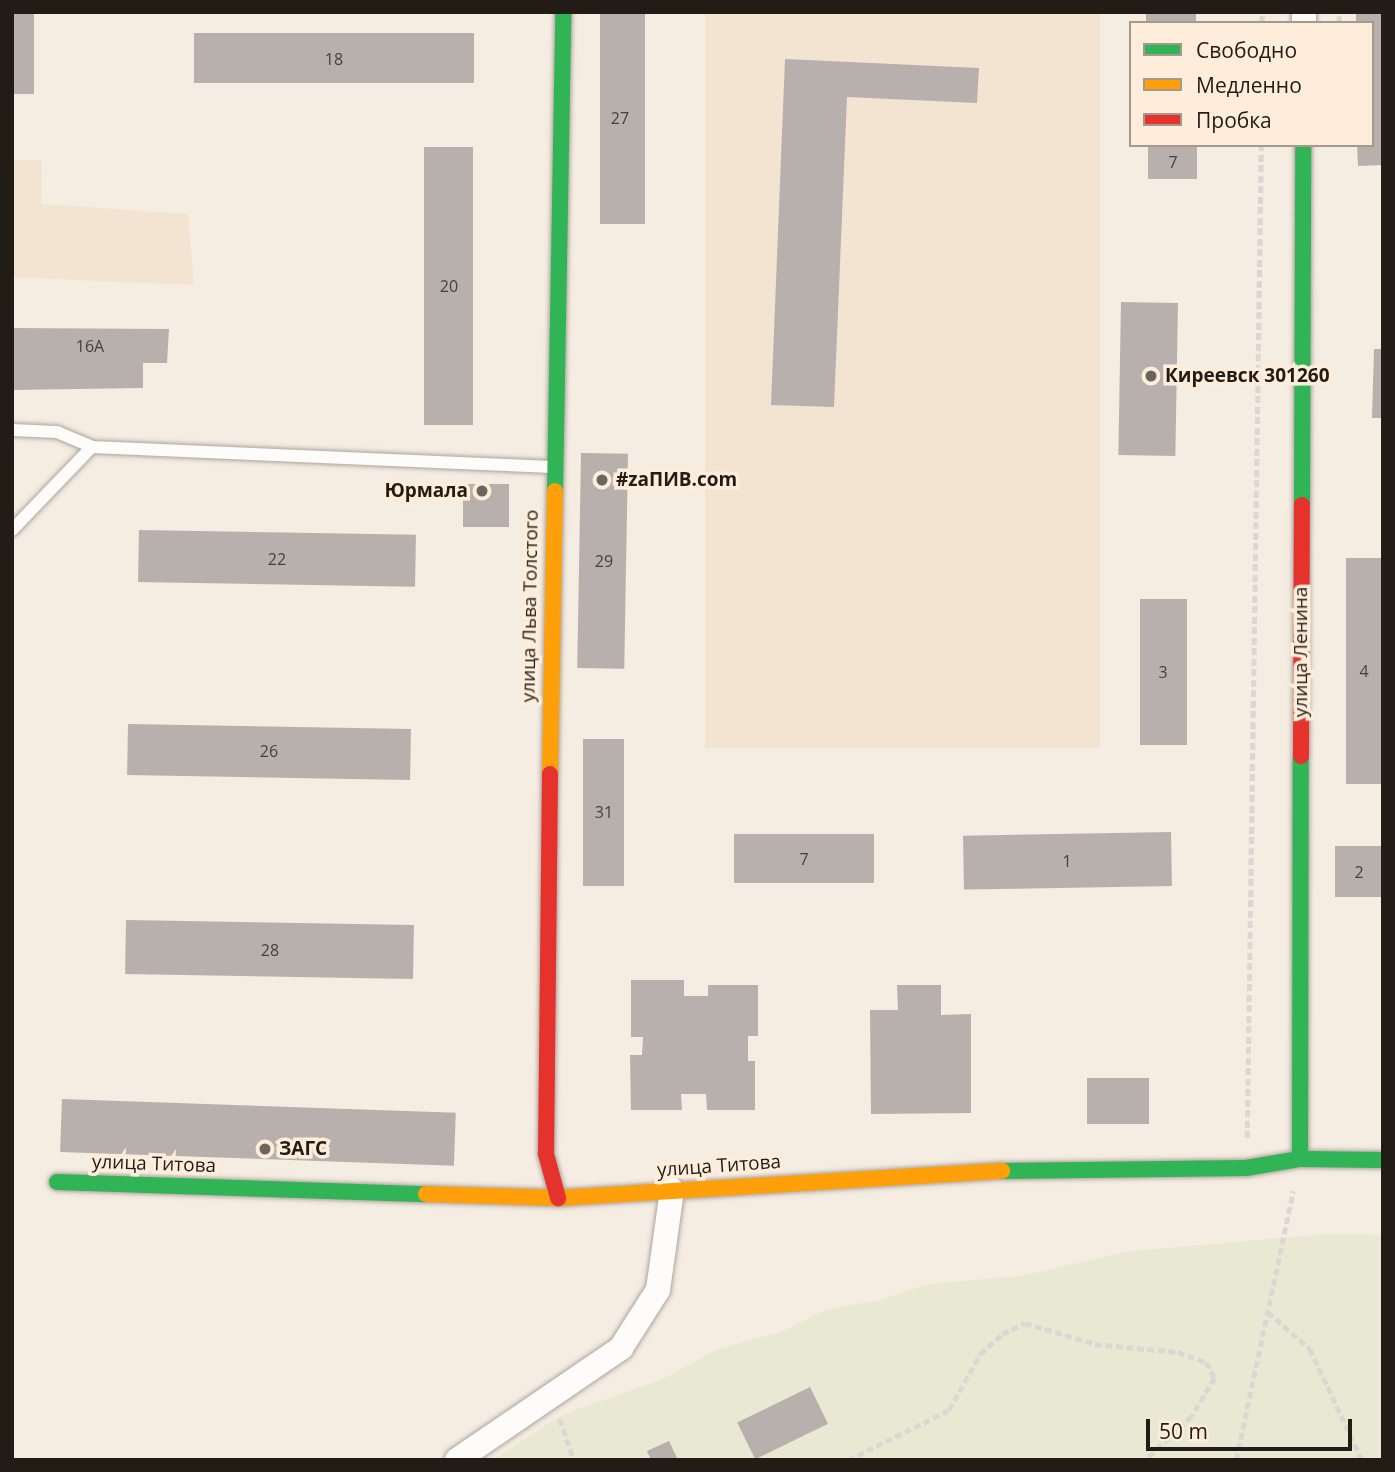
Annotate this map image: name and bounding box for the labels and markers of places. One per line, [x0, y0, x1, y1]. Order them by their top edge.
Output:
place label: Киреевск 301260 [1165, 365, 1330, 387]
marker: Киреевск 301260 [1143, 368, 1159, 384]
place label: #zaПИВ.com [616, 469, 737, 491]
marker: #zaПИВ.com [594, 472, 610, 488]
place label: Юрмала [384, 480, 468, 502]
marker: Юрмала [474, 483, 490, 499]
place label: ЗАГС [279, 1138, 327, 1160]
marker: ЗАГС [257, 1141, 273, 1157]

